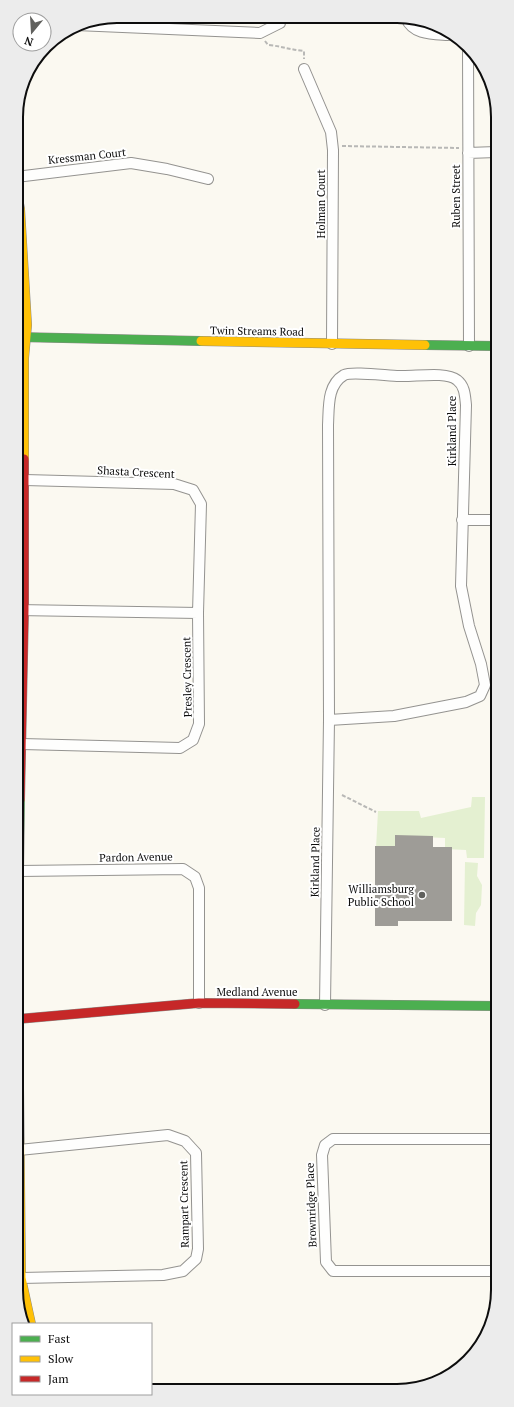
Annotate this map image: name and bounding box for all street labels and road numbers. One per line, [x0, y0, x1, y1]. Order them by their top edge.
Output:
street label: Kressman Court [47, 145, 127, 167]
street label: Ruben Street [449, 164, 463, 228]
street label: Holman Court [314, 169, 328, 239]
street label: Twin Streams Road [210, 323, 304, 339]
street label: Kirkland Place [445, 395, 459, 466]
street label: Shasta Crescent [97, 463, 175, 481]
street label: Presley Crescent [179, 637, 195, 717]
street label: Kirkland Place [307, 826, 323, 897]
street label: Pardon Avenue [99, 849, 173, 865]
street label: Medland Avenue [216, 985, 298, 999]
street label: Rampart Crescent [176, 1160, 192, 1248]
street label: Brownridge Place [303, 1162, 319, 1248]

